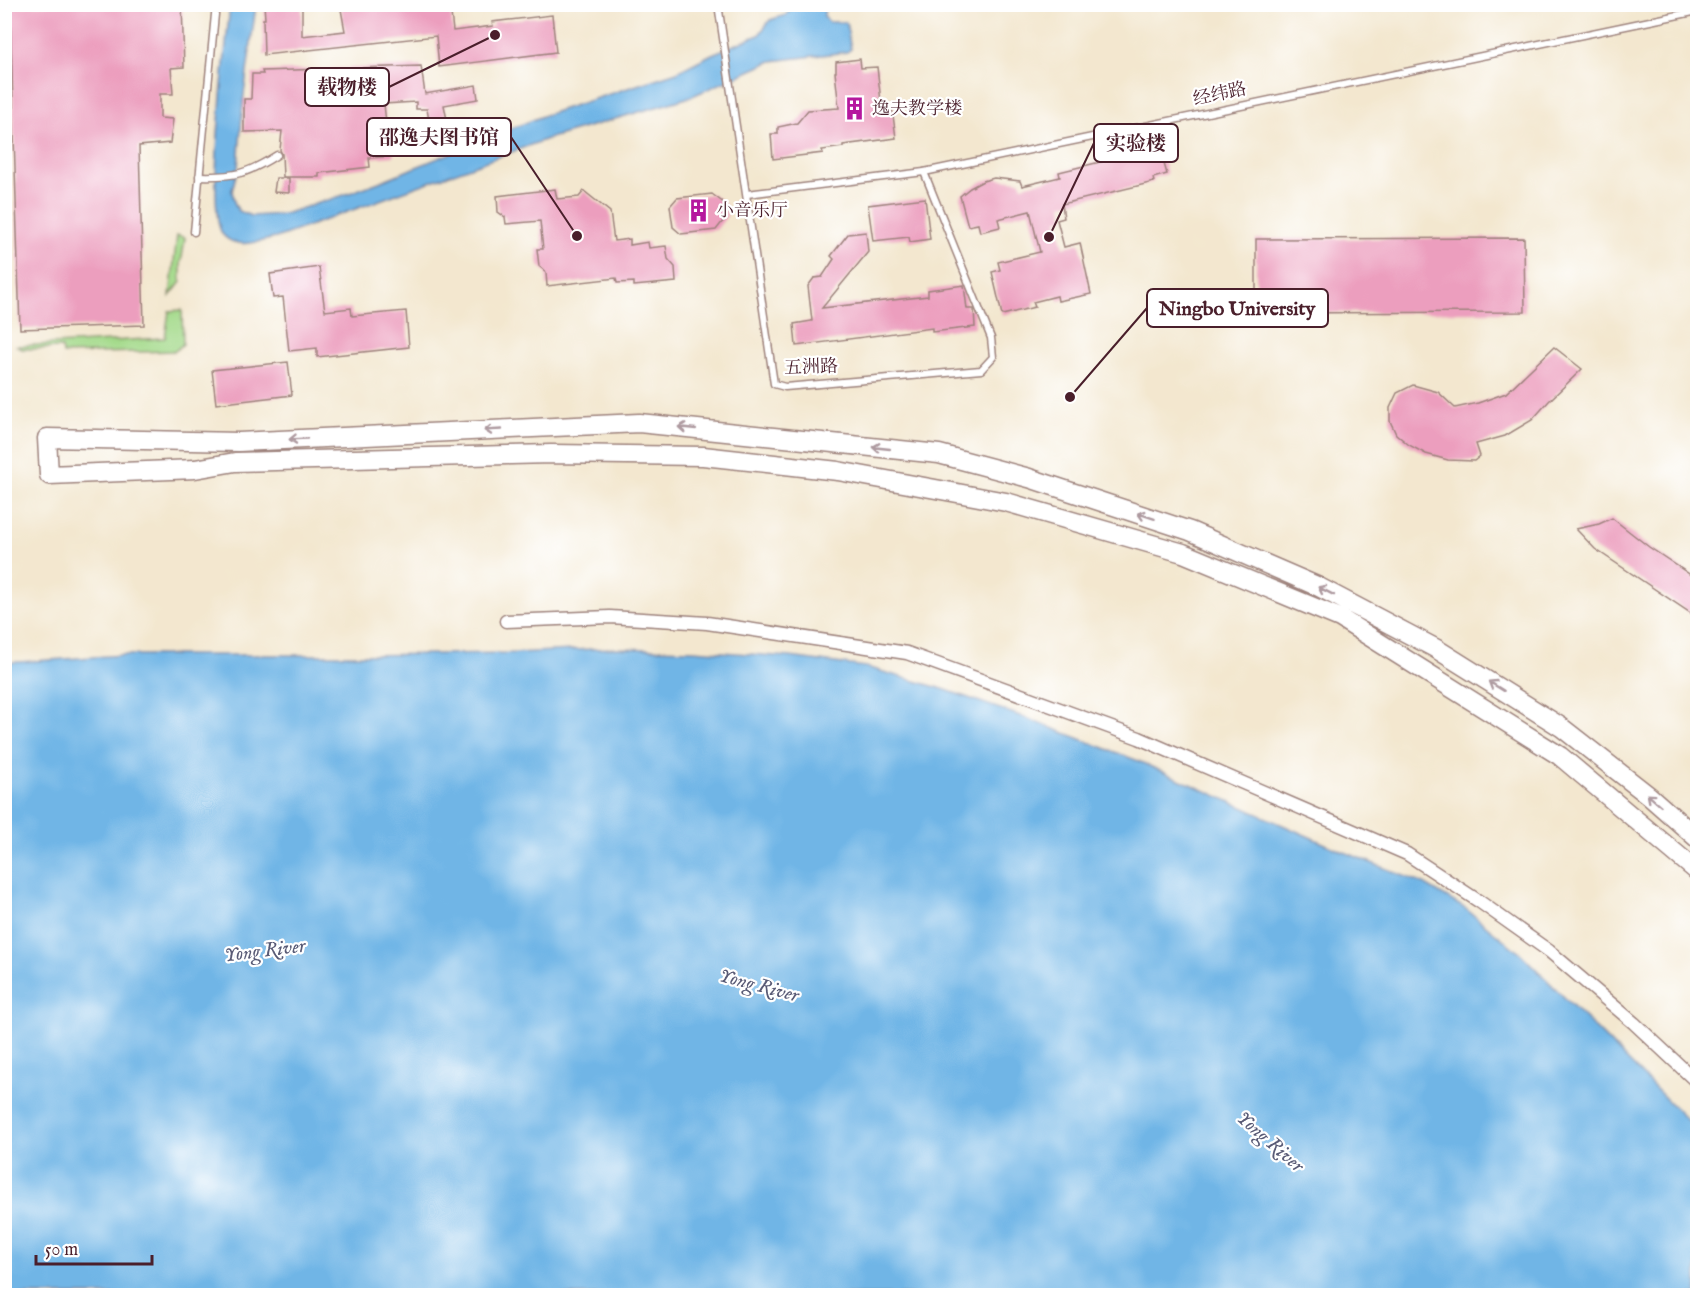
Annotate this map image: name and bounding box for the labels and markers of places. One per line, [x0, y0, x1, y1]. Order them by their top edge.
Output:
callout: 载物楼 [305, 68, 389, 106]
building icon: 逸夫教学楼 [841, 96, 867, 122]
place label: 逸夫教学楼 [872, 98, 962, 121]
callout: 邵逸夫图书馆 [367, 118, 511, 156]
callout: 实验楼 [1094, 124, 1178, 162]
building icon: 小音乐厅 [685, 198, 711, 224]
place label: 小音乐厅 [716, 200, 788, 223]
callout: Ningbo University [1147, 289, 1328, 327]

